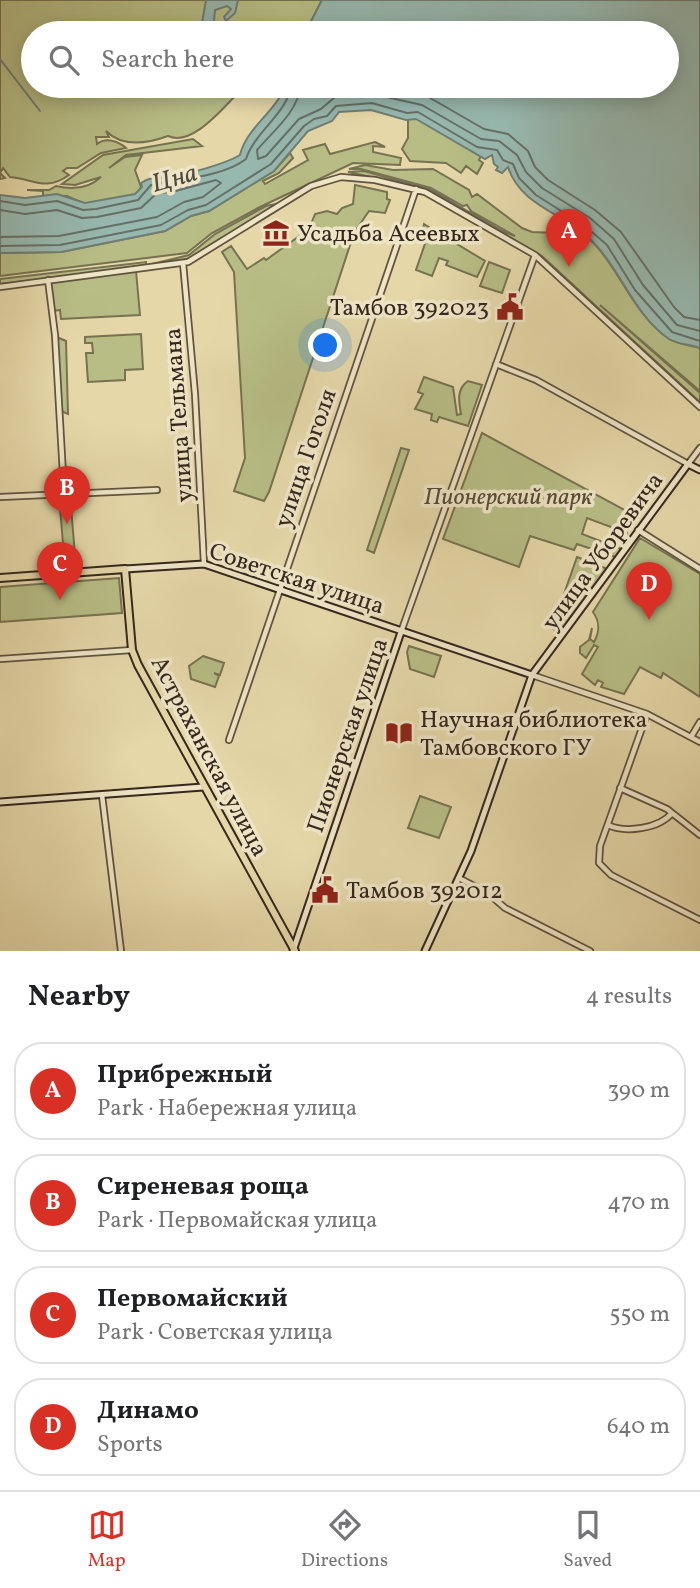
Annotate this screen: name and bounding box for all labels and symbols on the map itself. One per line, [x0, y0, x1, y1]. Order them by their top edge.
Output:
water label: Цна [148, 155, 202, 203]
pin: A [546, 209, 592, 267]
museum icon: Усадьба Асеевых [261, 218, 291, 248]
place label: Усадьба Асеевых [297, 218, 480, 252]
place label: Тамбов 392023 [330, 292, 489, 326]
public building icon: Тамбов 392023 [495, 292, 525, 322]
street label: улица Тельмана [157, 326, 203, 503]
your location [308, 328, 342, 362]
street label: улица Гоголя [267, 385, 347, 533]
pin: B [44, 466, 90, 524]
street label: улица Уборевича [535, 466, 673, 638]
park label: Пионерский парк [424, 481, 593, 515]
street label: Советская улица [204, 535, 389, 624]
pin: C [37, 542, 83, 600]
pin: D [626, 562, 672, 620]
street label: Пионерская улица [300, 634, 398, 838]
street label: Астраханская улица [141, 651, 276, 863]
place label: Научная библиотека Тамбовского ГУ [420, 704, 647, 766]
library icon: Научная библиотека Тамбовского ГУ [384, 718, 414, 748]
public building icon: Тамбов 392012 [310, 875, 340, 905]
place label: Тамбов 392012 [346, 875, 503, 909]

